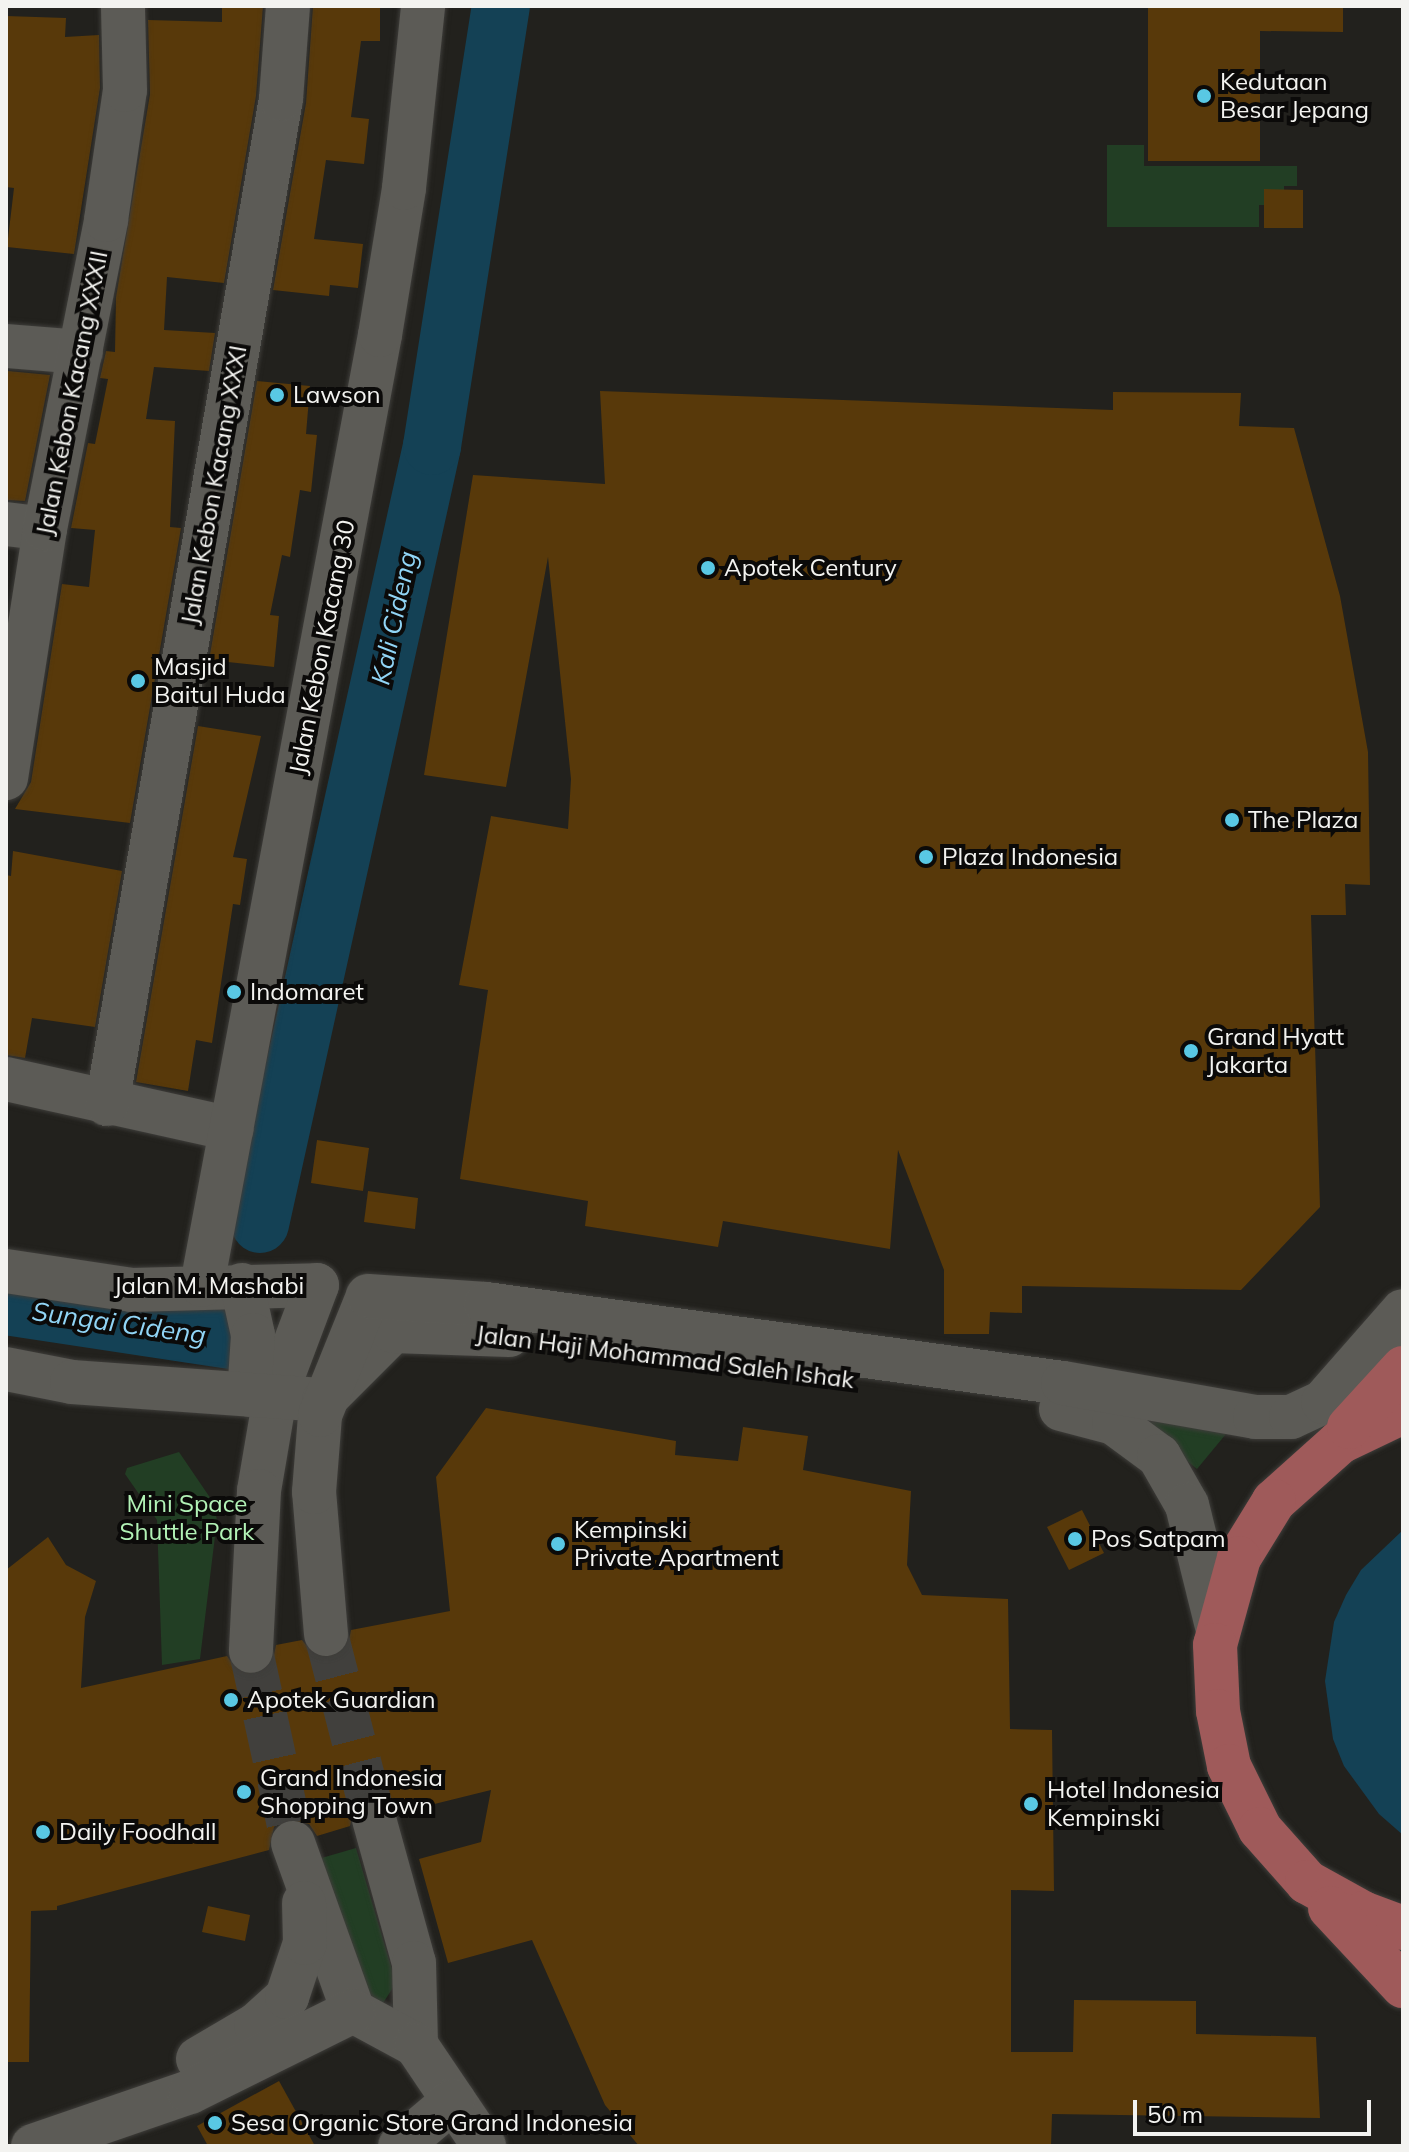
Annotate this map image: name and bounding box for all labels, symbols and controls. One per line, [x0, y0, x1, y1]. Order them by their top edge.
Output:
place label: Kedutaan Besar Jepang [1220, 68, 1369, 124]
marker: Kedutaan Besar Jepang [1195, 87, 1213, 105]
street label: Jalan Kebon Kacang XXXII [30, 248, 114, 538]
street label: Jalan Kebon Kacang XXXI [175, 343, 253, 627]
place label: Lawson [293, 381, 381, 409]
marker: Lawson [268, 386, 286, 404]
street label: Jalan Kebon Kacang 30 [283, 517, 361, 777]
water label: Kali Cideng [365, 548, 423, 688]
place label: Apotek Century [724, 554, 897, 582]
marker: Apotek Century [699, 559, 717, 577]
place label: Masjid Baitul Huda [154, 653, 286, 709]
marker: Masjid Baitul Huda [129, 672, 147, 690]
place label: The Plaza [1248, 806, 1358, 834]
marker: The Plaza [1223, 811, 1241, 829]
place label: Plaza Indonesia [942, 843, 1118, 871]
marker: Plaza Indonesia [917, 848, 935, 866]
place label: Indomaret [250, 978, 364, 1006]
marker: Indomaret [225, 983, 243, 1001]
place label: Grand Hyatt Jakarta [1207, 1023, 1344, 1079]
marker: Grand Hyatt Jakarta [1182, 1042, 1200, 1060]
street label: Jalan M. Mashabi [114, 1272, 304, 1300]
water label: Sungai Cideng [30, 1295, 208, 1351]
street label: Jalan Haji Mohammad Saleh Ishak [474, 1320, 856, 1394]
park label: Mini Space Shuttle Park [120, 1490, 254, 1546]
place label: Kempinski Private Apartment [574, 1516, 779, 1572]
place label: Pos Satpam [1091, 1525, 1226, 1553]
marker: Pos Satpam [1066, 1530, 1084, 1548]
marker: Kempinski Private Apartment [549, 1535, 567, 1553]
place label: Apotek Guardian [247, 1686, 436, 1714]
marker: Apotek Guardian [222, 1691, 240, 1709]
place label: Grand Indonesia Shopping Town [260, 1764, 443, 1820]
place label: Hotel Indonesia Kempinski [1047, 1776, 1220, 1832]
marker: Grand Indonesia Shopping Town [235, 1783, 253, 1801]
marker: Hotel Indonesia Kempinski [1022, 1795, 1040, 1813]
place label: Daily Foodhall [59, 1818, 216, 1846]
marker: Daily Foodhall [34, 1823, 52, 1841]
scale bar [1137, 2084, 1375, 2134]
text: 50 m [1147, 2099, 1203, 2129]
place label: Sesa Organic Store Grand Indonesia [231, 2109, 633, 2137]
marker: Sesa Organic Store Grand Indonesia [206, 2114, 224, 2132]

